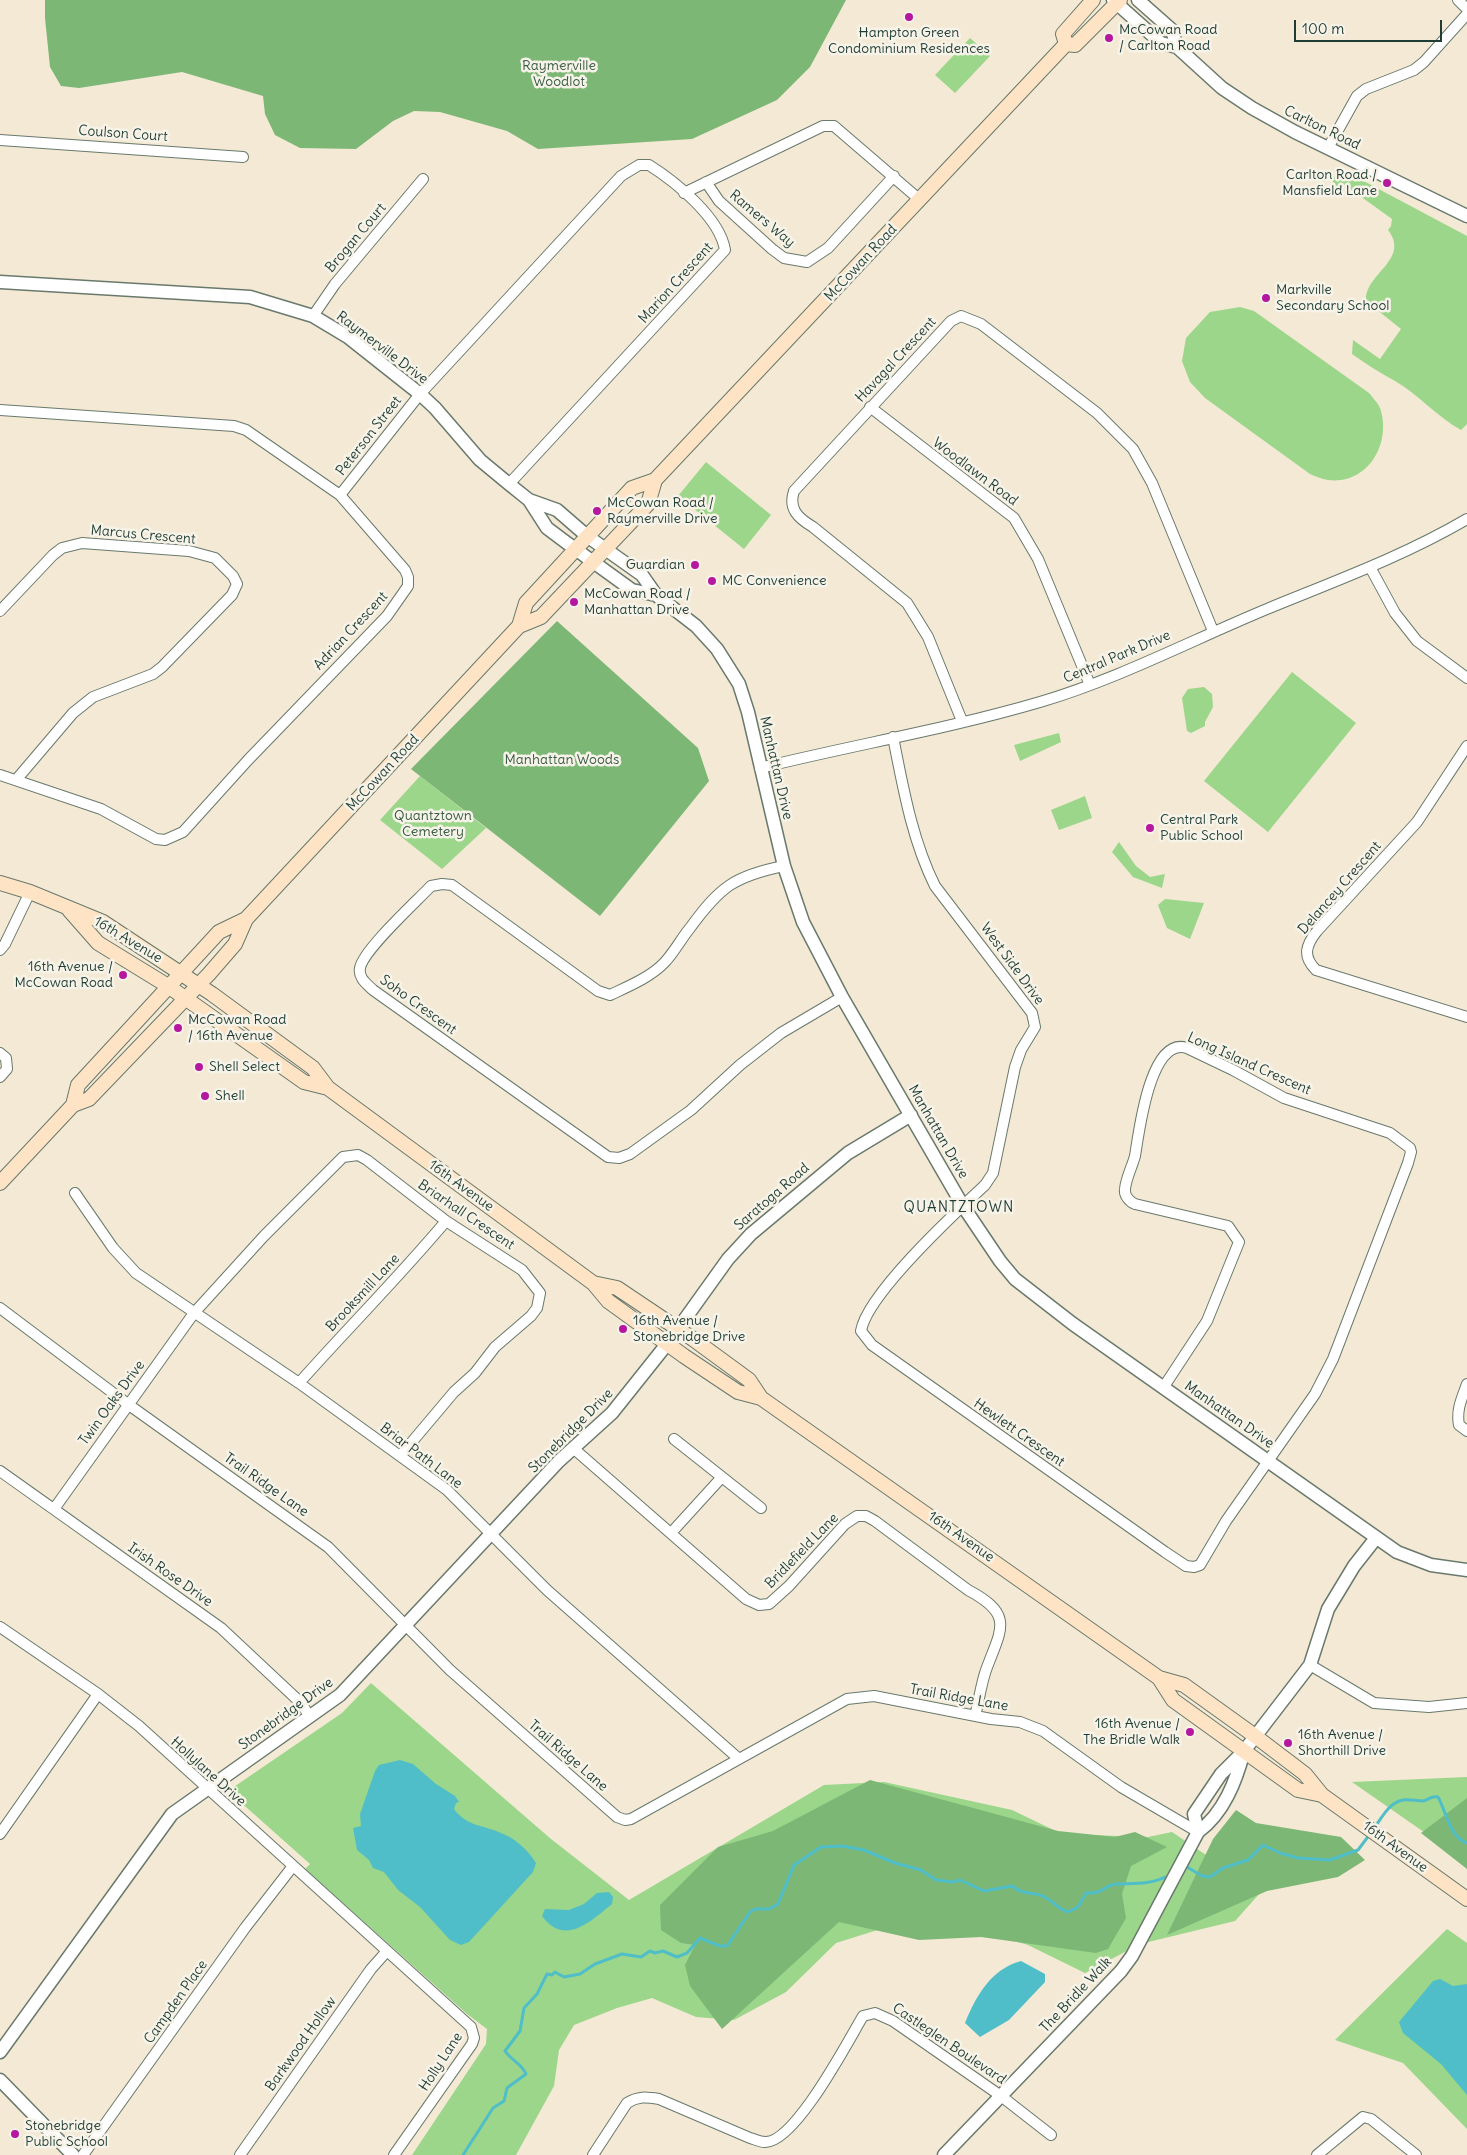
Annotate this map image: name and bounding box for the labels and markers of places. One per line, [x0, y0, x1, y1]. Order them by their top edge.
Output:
marker: Hampton Green Condominium Residences [903, 11, 915, 23]
place label: McCowan Road / Carlton Road [1119, 22, 1217, 54]
place label: Hampton Green Condominium Residences [828, 25, 990, 58]
marker: McCowan Road / Carlton Road [1103, 32, 1115, 44]
place label: Carlton Road / Mansfield Lane [1282, 167, 1377, 200]
marker: Carlton Road / Mansfield Lane [1381, 177, 1393, 189]
place label: Markville Secondary School [1276, 282, 1389, 314]
marker: Markville Secondary School [1260, 292, 1272, 304]
place label: McCowan Road / Raymerville Drive [607, 495, 717, 528]
marker: McCowan Road / Raymerville Drive [591, 505, 603, 517]
place label: Guardian [626, 557, 685, 573]
marker: Guardian [689, 559, 701, 571]
place label: MC Convenience [722, 573, 826, 589]
marker: MC Convenience [706, 575, 718, 587]
place label: McCowan Road / Manhattan Drive [584, 586, 691, 618]
marker: McCowan Road / Manhattan Drive [568, 596, 580, 608]
place label: Central Park Public School [1160, 812, 1243, 844]
marker: Central Park Public School [1144, 822, 1156, 834]
place label: 16th Avenue / McCowan Road [15, 959, 113, 992]
marker: 16th Avenue / McCowan Road [117, 969, 129, 981]
place label: McCowan Road / 16th Avenue [188, 1012, 286, 1044]
marker: McCowan Road / 16th Avenue [172, 1022, 184, 1034]
place label: Shell Select [209, 1059, 280, 1075]
marker: Shell Select [193, 1061, 205, 1073]
place label: Shell [215, 1088, 245, 1104]
marker: Shell [199, 1090, 211, 1102]
place label: 16th Avenue / Stonebridge Drive [633, 1313, 745, 1345]
marker: 16th Avenue / Stonebridge Drive [617, 1323, 629, 1335]
place label: 16th Avenue / The Bridle Walk [1083, 1716, 1180, 1748]
marker: 16th Avenue / The Bridle Walk [1184, 1726, 1196, 1738]
place label: 16th Avenue / Shorthill Drive [1298, 1727, 1386, 1760]
marker: 16th Avenue / Shorthill Drive [1282, 1737, 1294, 1749]
place label: Stonebridge Public School [25, 2118, 108, 2150]
marker: Stonebridge Public School [9, 2128, 21, 2140]

